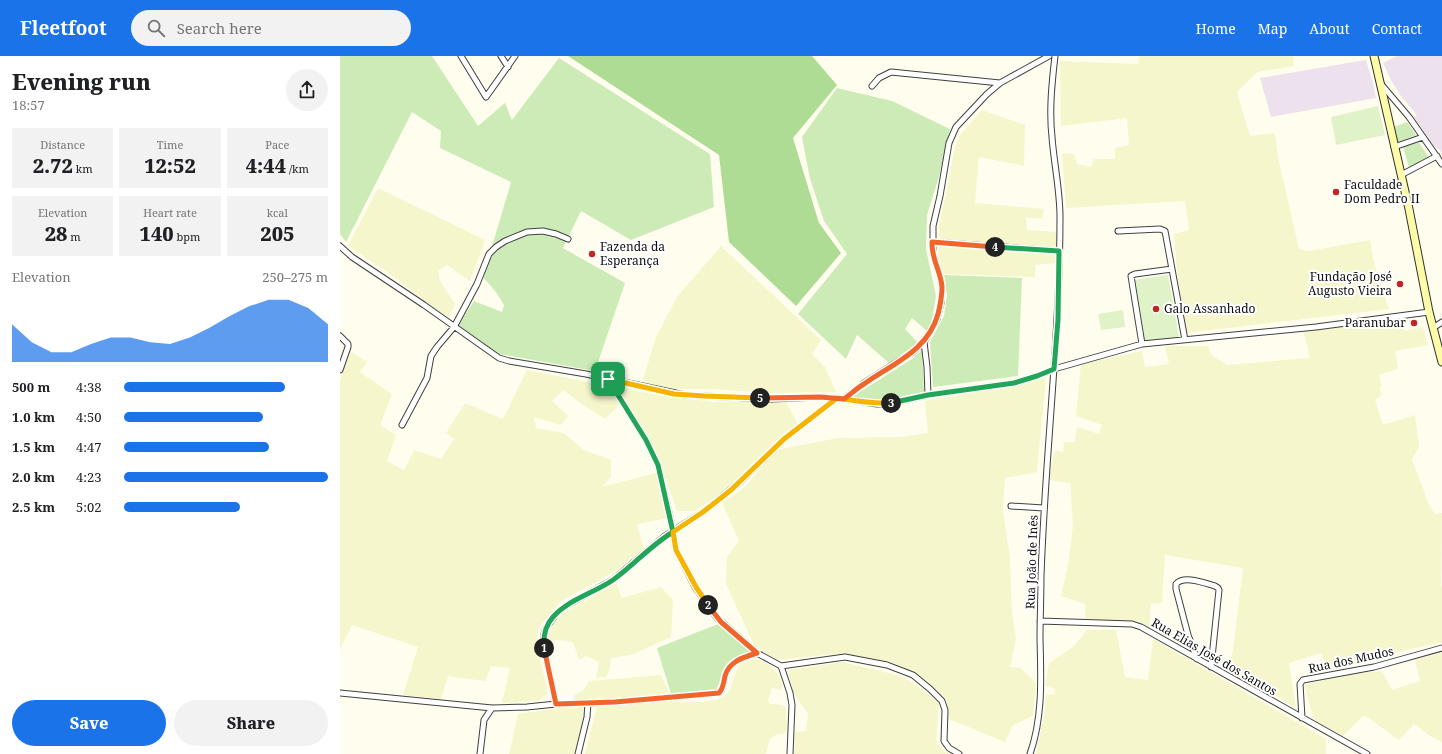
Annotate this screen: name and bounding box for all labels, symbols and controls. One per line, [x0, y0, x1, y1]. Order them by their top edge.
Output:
search box [131, 10, 411, 46]
text: Fleetfoot [20, 15, 107, 41]
icon: search [145, 17, 167, 39]
text: Search here [177, 18, 262, 38]
text: Home [1196, 19, 1236, 38]
text: Map [1258, 19, 1287, 38]
text: About [1309, 19, 1350, 38]
text: Contact [1372, 19, 1422, 38]
text: Evening run [12, 66, 151, 96]
button: share [286, 69, 328, 111]
text: 18:57 [12, 96, 45, 114]
text: Distance [40, 137, 85, 152]
text: Time [157, 137, 183, 152]
text: Pace [265, 137, 289, 152]
text: 2.72 [33, 152, 73, 179]
text: 12:52 [144, 152, 196, 179]
text: 4:44 [246, 152, 286, 179]
text: km [73, 161, 93, 176]
text: /km [286, 161, 309, 176]
place label: Faculdade Dom Pedro II [1344, 176, 1420, 207]
marker: Faculdade Dom Pedro II [1331, 187, 1341, 197]
text: Elevation [38, 205, 87, 220]
text: Heart rate [143, 205, 197, 220]
text: kcal [267, 205, 288, 220]
text: 28 [45, 220, 67, 247]
text: 140 [140, 220, 174, 247]
text: 205 [260, 220, 294, 247]
text: m [67, 229, 81, 244]
text: bpm [174, 229, 200, 244]
pin: 4 [985, 237, 1005, 257]
place label: Fazenda da Esperança [600, 238, 665, 269]
text: 4 [992, 239, 998, 254]
marker: Fazenda da Esperança [587, 249, 597, 259]
text: Elevation [12, 268, 71, 286]
text: 250–275 m [262, 268, 328, 286]
place label: Fundação José Augusto Vieira [1308, 268, 1392, 299]
marker: Fundação José Augusto Vieira [1395, 279, 1405, 289]
place label: Galo Assanhado [1164, 300, 1256, 317]
marker: Galo Assanhado [1151, 304, 1161, 314]
place label: Paranubar [1345, 314, 1406, 331]
marker: Paranubar [1409, 318, 1419, 328]
pin [591, 362, 625, 396]
icon: arrive [597, 368, 619, 390]
text: 500 m [12, 378, 50, 396]
text: 4:38 [76, 378, 102, 396]
pin: 5 [750, 388, 770, 408]
text: 5 [757, 390, 763, 405]
pin: 3 [881, 393, 901, 413]
text: 3 [888, 395, 894, 410]
text: 1.0 km [12, 408, 55, 426]
text: 4:50 [76, 408, 102, 426]
text: 1.5 km [12, 438, 55, 456]
text: 4:47 [76, 438, 102, 456]
text: 2.0 km [12, 468, 55, 486]
text: 4:23 [76, 468, 102, 486]
text: 2.5 km [12, 498, 55, 516]
text: 5:02 [76, 498, 102, 516]
street label: Rua João de Inês [1021, 515, 1042, 609]
pin: 2 [698, 595, 718, 615]
text: 2 [705, 597, 711, 612]
street label: Rua Elias José dos Santos [1148, 614, 1280, 699]
pin: 1 [534, 638, 554, 658]
text: 1 [541, 640, 547, 655]
street label: Rua dos Mudos [1307, 642, 1395, 677]
button: Save [12, 700, 166, 746]
button: Share [174, 700, 328, 746]

